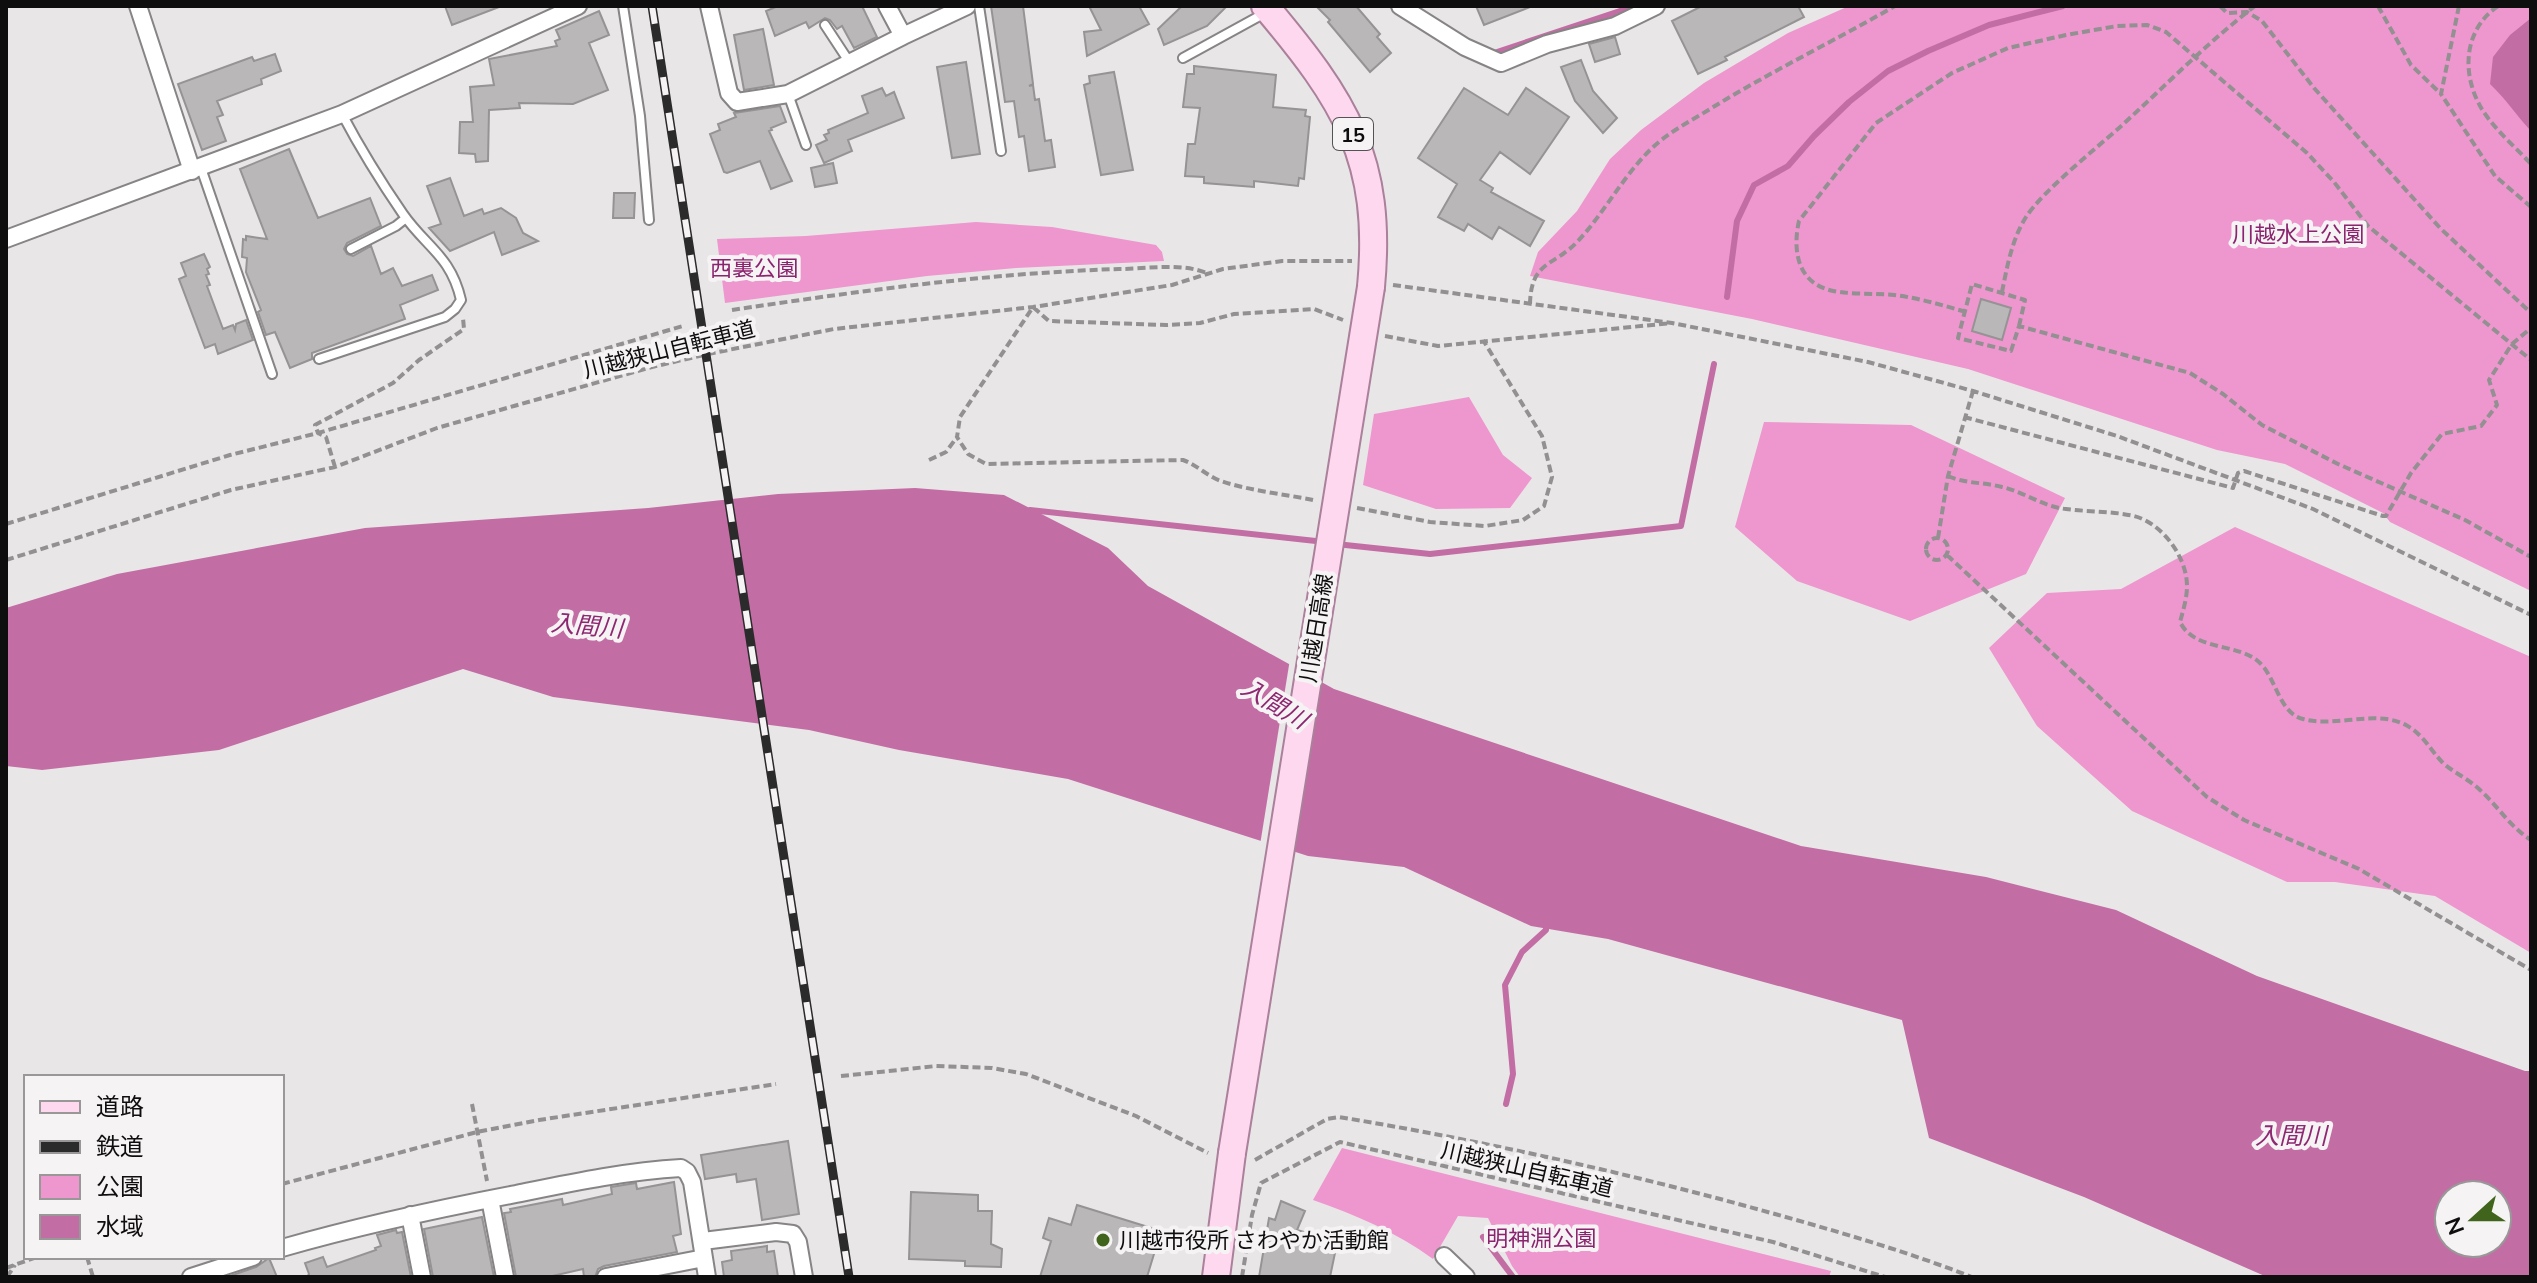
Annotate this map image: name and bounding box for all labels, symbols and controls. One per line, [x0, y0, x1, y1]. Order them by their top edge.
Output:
road number: 15 [1333, 118, 1373, 150]
park label: 川越水上公園 [2232, 220, 2364, 248]
park label: 西裏公園 [710, 254, 798, 282]
street label: 川越狭山自転車道 [580, 314, 758, 384]
street label: 川越日高線 [1294, 571, 1338, 685]
water label: 入間川 [550, 607, 627, 643]
water label: 入間川 [1236, 672, 1316, 736]
legend [24, 1075, 284, 1259]
text: 道路 [96, 1091, 144, 1121]
water label: 入間川 [2255, 1120, 2330, 1150]
text: 鉄道 [96, 1131, 144, 1161]
street label: 川越狭山自転車道 [1438, 1136, 1616, 1202]
text: 公園 [96, 1171, 144, 1201]
north arrow [2433, 1179, 2513, 1259]
text: 水域 [96, 1211, 144, 1241]
text: N [2438, 1213, 2470, 1239]
park label: 明神淵公園 [1486, 1224, 1596, 1252]
place label: 川越市役所 さわやか活動館 [1119, 1226, 1389, 1254]
marker: 川越市役所 さわやか活動館 [1094, 1231, 1112, 1249]

